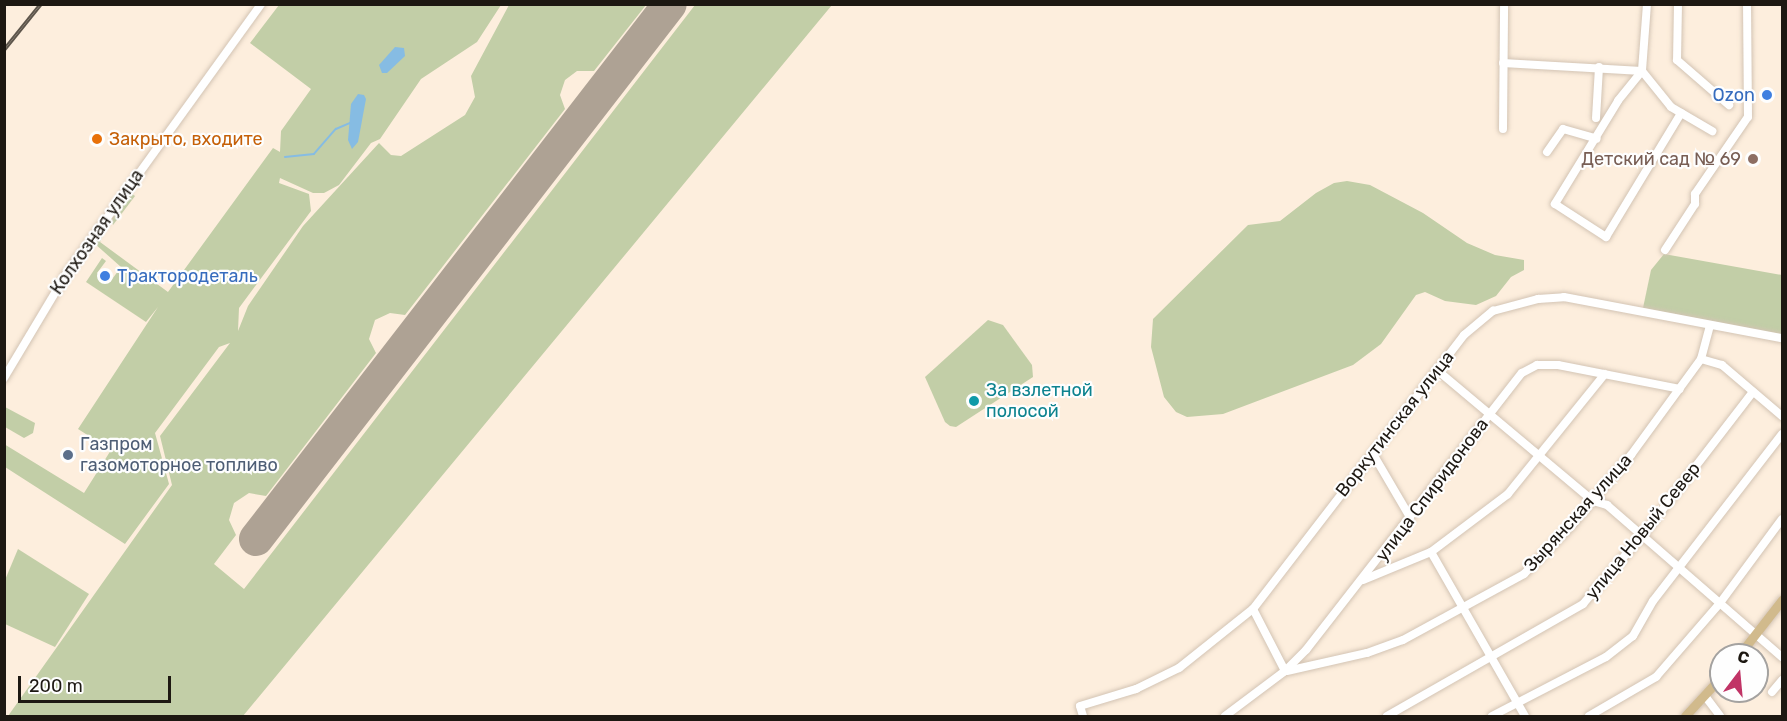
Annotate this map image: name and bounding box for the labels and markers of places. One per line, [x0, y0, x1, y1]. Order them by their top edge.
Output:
place label: Ozon [1713, 84, 1755, 106]
marker: Ozon [1760, 88, 1774, 102]
place label: Закрыто, входите [109, 128, 263, 150]
marker: Закрыто, входите [90, 132, 104, 146]
place label: Детский сад № 69 [1581, 148, 1741, 170]
marker: Детский сад № 69 [1746, 152, 1760, 166]
place label: Трактородеталь [117, 265, 258, 287]
marker: Трактородеталь [98, 269, 112, 283]
place label: За взлетной полосой [986, 380, 1093, 422]
marker: За взлетной полосой [967, 394, 981, 408]
place label: Газпром газомоторное топливо [80, 434, 278, 476]
marker: Газпром газомоторное топливо [61, 448, 75, 462]

